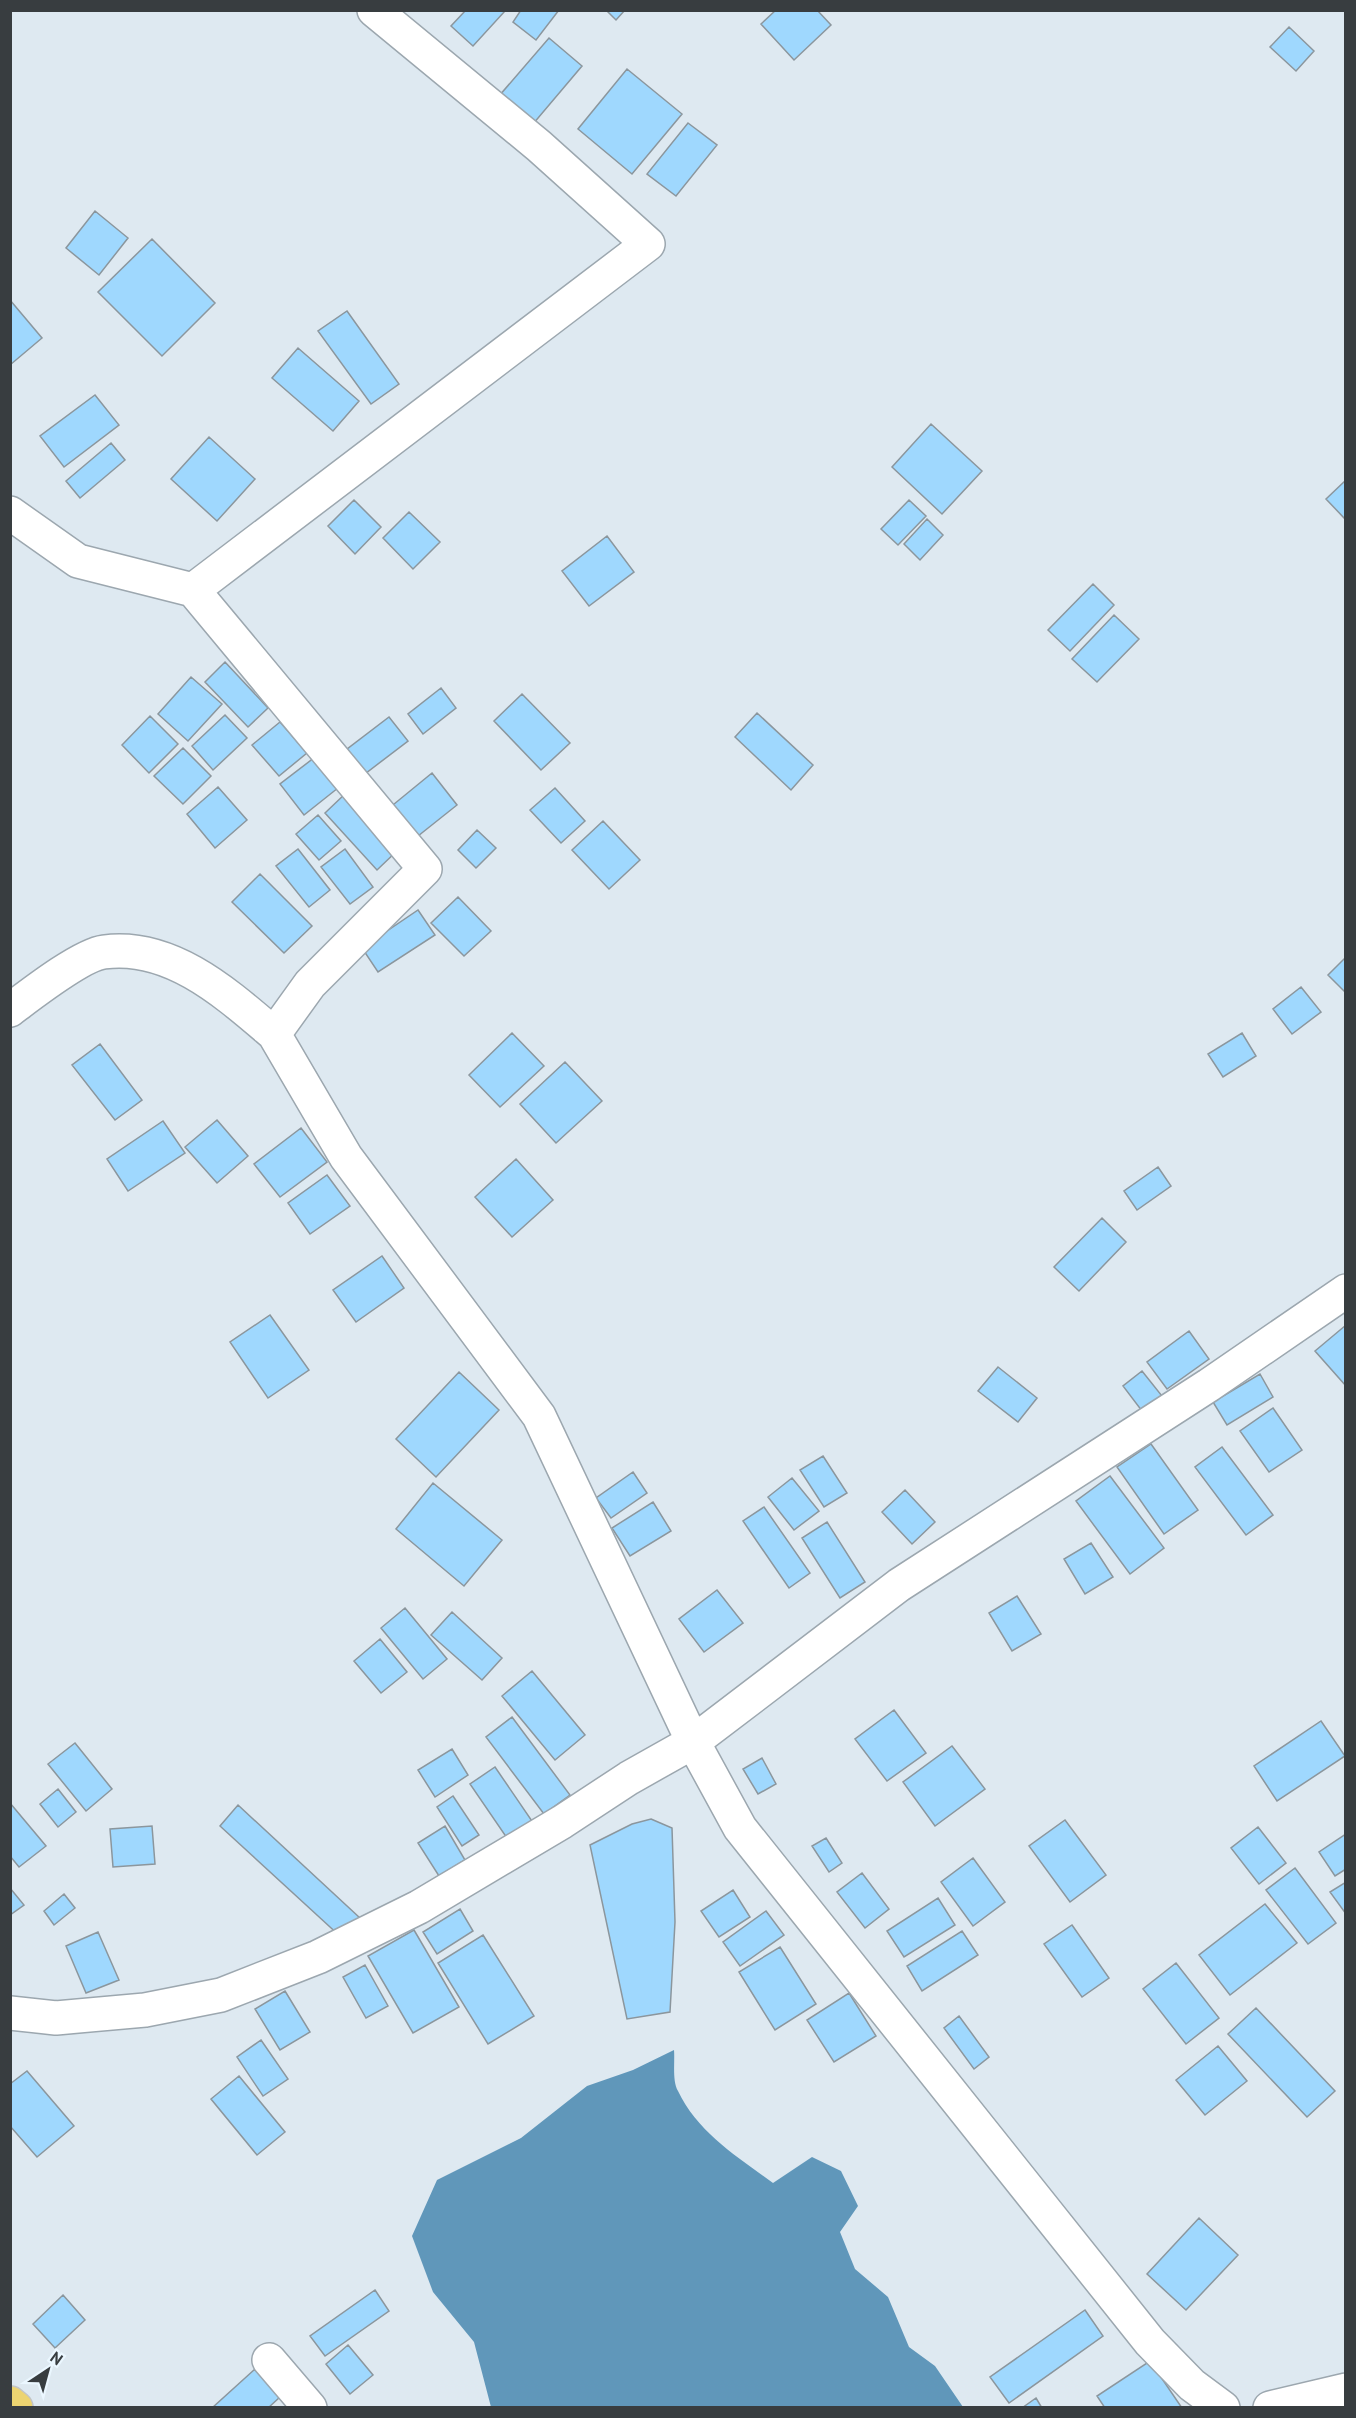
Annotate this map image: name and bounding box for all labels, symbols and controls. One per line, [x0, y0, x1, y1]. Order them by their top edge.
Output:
north arrow [18, 2340, 78, 2400]
text: N [47, 2347, 67, 2369]

